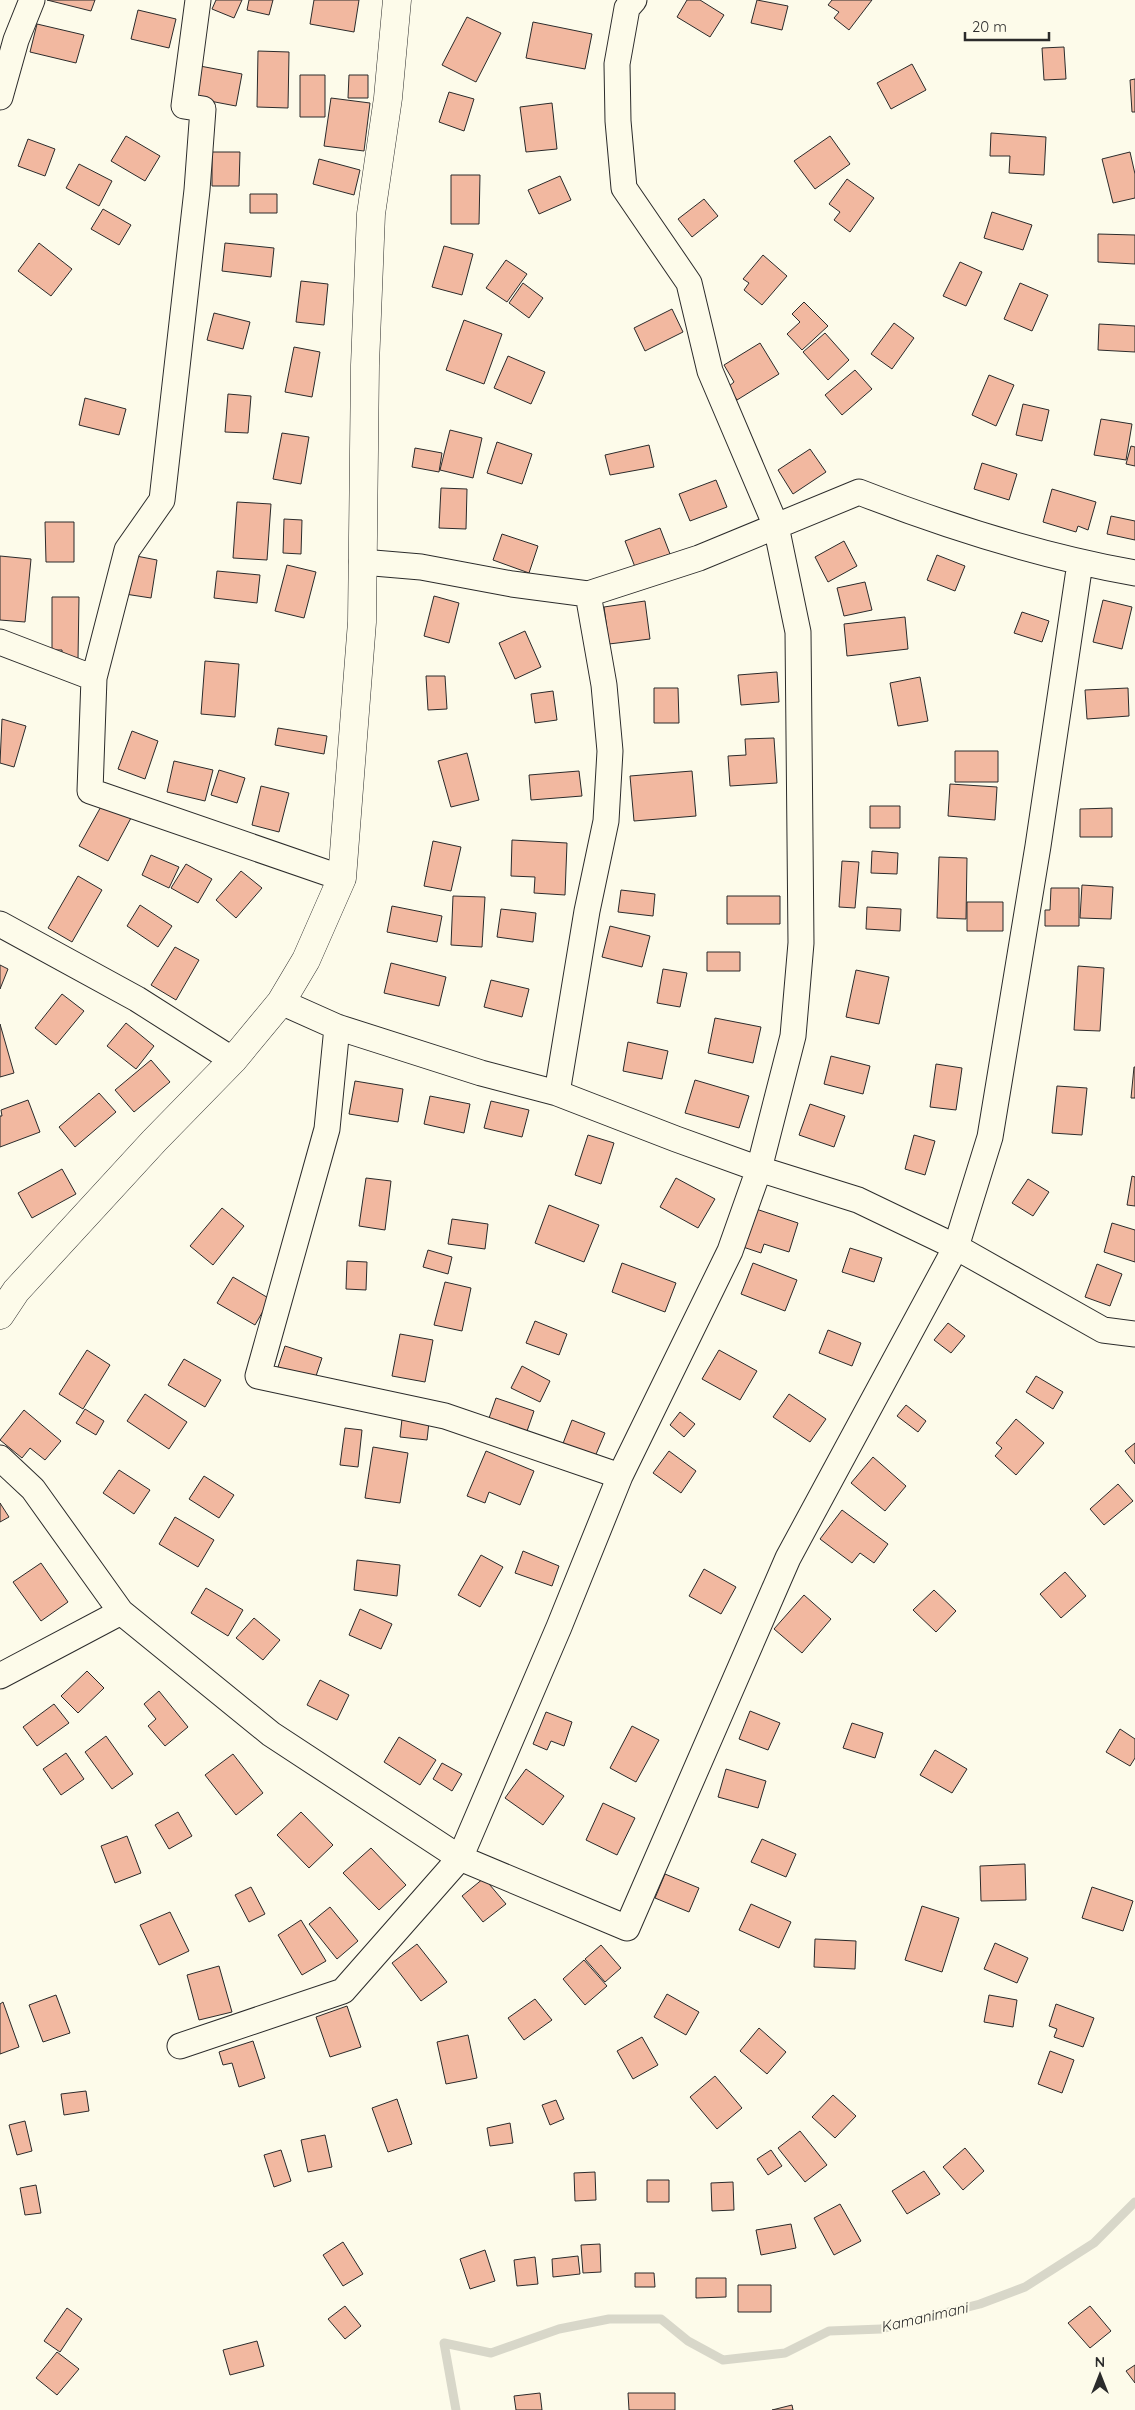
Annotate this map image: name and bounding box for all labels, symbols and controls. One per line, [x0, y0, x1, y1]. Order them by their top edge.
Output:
scale bar [965, 10, 1049, 42]
text: 20 m [972, 17, 1007, 36]
water label: Kamanimani [879, 2297, 971, 2336]
north arrow [1075, 2350, 1125, 2400]
text: N [1095, 2353, 1105, 2371]

